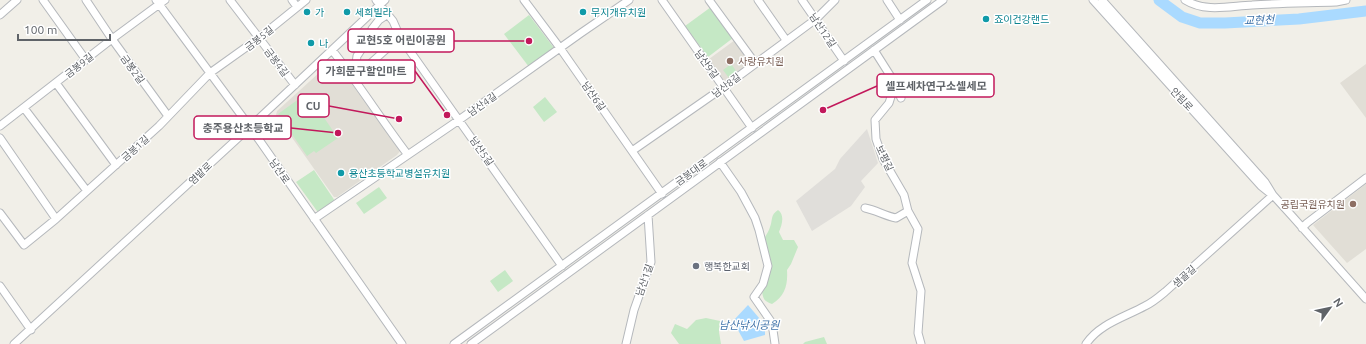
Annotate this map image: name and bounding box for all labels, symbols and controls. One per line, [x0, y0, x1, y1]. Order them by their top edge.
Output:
marker: 가 [302, 7, 312, 17]
place label: 가 [315, 7, 324, 18]
marker: 세희빌라 [342, 7, 352, 17]
place label: 세희빌라 [355, 7, 393, 18]
marker: 무지개유치원 [578, 7, 588, 17]
place label: 무지개유치원 [591, 7, 646, 18]
street label: 남산12길 [807, 11, 838, 49]
water label: 교현천 [1244, 13, 1276, 27]
marker: 죠이건강랜드 [981, 14, 991, 24]
place label: 죠이건강랜드 [994, 14, 1049, 25]
scale bar [18, 16, 110, 42]
text: 100 m [24, 23, 57, 36]
street label: 금봉5길 [243, 24, 276, 53]
callout: 교현5호 어린이공원 [348, 29, 454, 52]
text: 교현5호 어린이공원 [356, 34, 446, 46]
marker: 나 [306, 38, 316, 48]
place label: 나 [319, 38, 329, 49]
street label: 금봉4길 [262, 46, 291, 79]
street label: 남산9길 [692, 48, 721, 81]
street label: 금봉9길 [63, 51, 96, 80]
street label: 금봉2길 [118, 53, 147, 86]
marker: 사랑유치원 [725, 56, 735, 66]
place label: 사랑유치원 [738, 56, 784, 67]
callout: 가희문구할인마트 [318, 60, 415, 83]
text: 가희문구할인마트 [326, 65, 406, 77]
street label: 남산8길 [710, 71, 743, 100]
callout: 셀프세차연구소셀세모 [877, 74, 994, 97]
street label: 남산6길 [580, 80, 608, 113]
text: 셀프세차연구소셀세모 [885, 80, 987, 92]
street label: 안림로 [1168, 85, 1195, 113]
street label: 남산4길 [466, 90, 499, 118]
callout: CU [298, 94, 329, 117]
text: CU [306, 100, 320, 112]
callout: 충주용산초등학교 [194, 116, 291, 139]
text: 충주용산초등학교 [203, 122, 283, 134]
street label: 금봉1길 [119, 133, 151, 164]
street label: 남산5길 [468, 135, 496, 168]
street label: 보평길 [874, 143, 895, 173]
street label: 남산로 [267, 157, 292, 186]
street label: 금봉대로 [673, 157, 709, 188]
street label: 염밭로 [186, 160, 214, 187]
marker: 용산초등학교병설유치원 [336, 168, 346, 178]
place label: 용산초등학교병설유치원 [349, 168, 450, 179]
place label: 공립국원유치원 [1281, 199, 1345, 210]
marker: 공립국원유치원 [1348, 199, 1358, 209]
marker: 행복한교회 [691, 261, 701, 271]
place label: 행복한교회 [704, 261, 750, 272]
street label: 남산1길 [634, 263, 655, 298]
street label: 샘골길 [1170, 263, 1198, 290]
north arrow [1310, 288, 1350, 328]
text: N [1331, 296, 1346, 309]
water label: 남산낚시공원 [719, 319, 780, 331]

